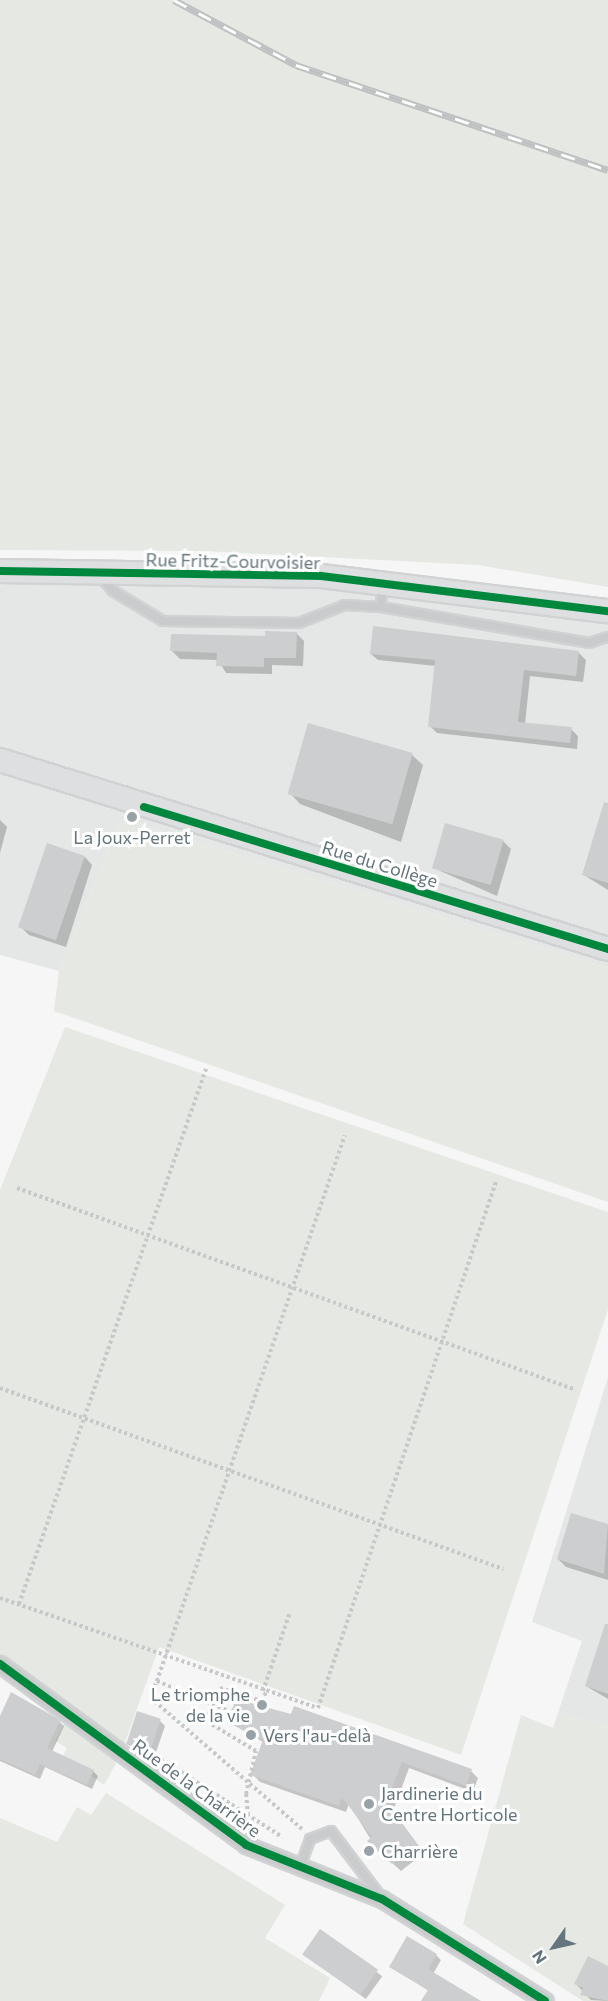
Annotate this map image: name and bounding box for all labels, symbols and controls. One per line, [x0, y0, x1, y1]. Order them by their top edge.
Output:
street label: Rue Fritz-Courvoisier [145, 549, 321, 573]
marker: La Joux-Perret [125, 810, 139, 824]
place label: La Joux-Perret [73, 826, 191, 848]
street label: Rue du Collège [320, 836, 440, 892]
place label: Le triomphe de la vie [151, 1684, 250, 1726]
marker: Le triomphe de la vie [255, 1698, 269, 1712]
place label: Vers l'au-delà [263, 1724, 371, 1746]
marker: Vers l'au-delà [244, 1728, 258, 1742]
street label: Rue de la Charrière [129, 1734, 265, 1842]
place label: Jardinerie du Centre Horticole [381, 1783, 518, 1826]
marker: Jardinerie du Centre Horticole [362, 1797, 376, 1811]
place label: Charrière [381, 1840, 458, 1862]
marker: Charrière [362, 1844, 376, 1858]
north arrow [524, 1917, 584, 1977]
text: N [527, 1947, 550, 1968]

